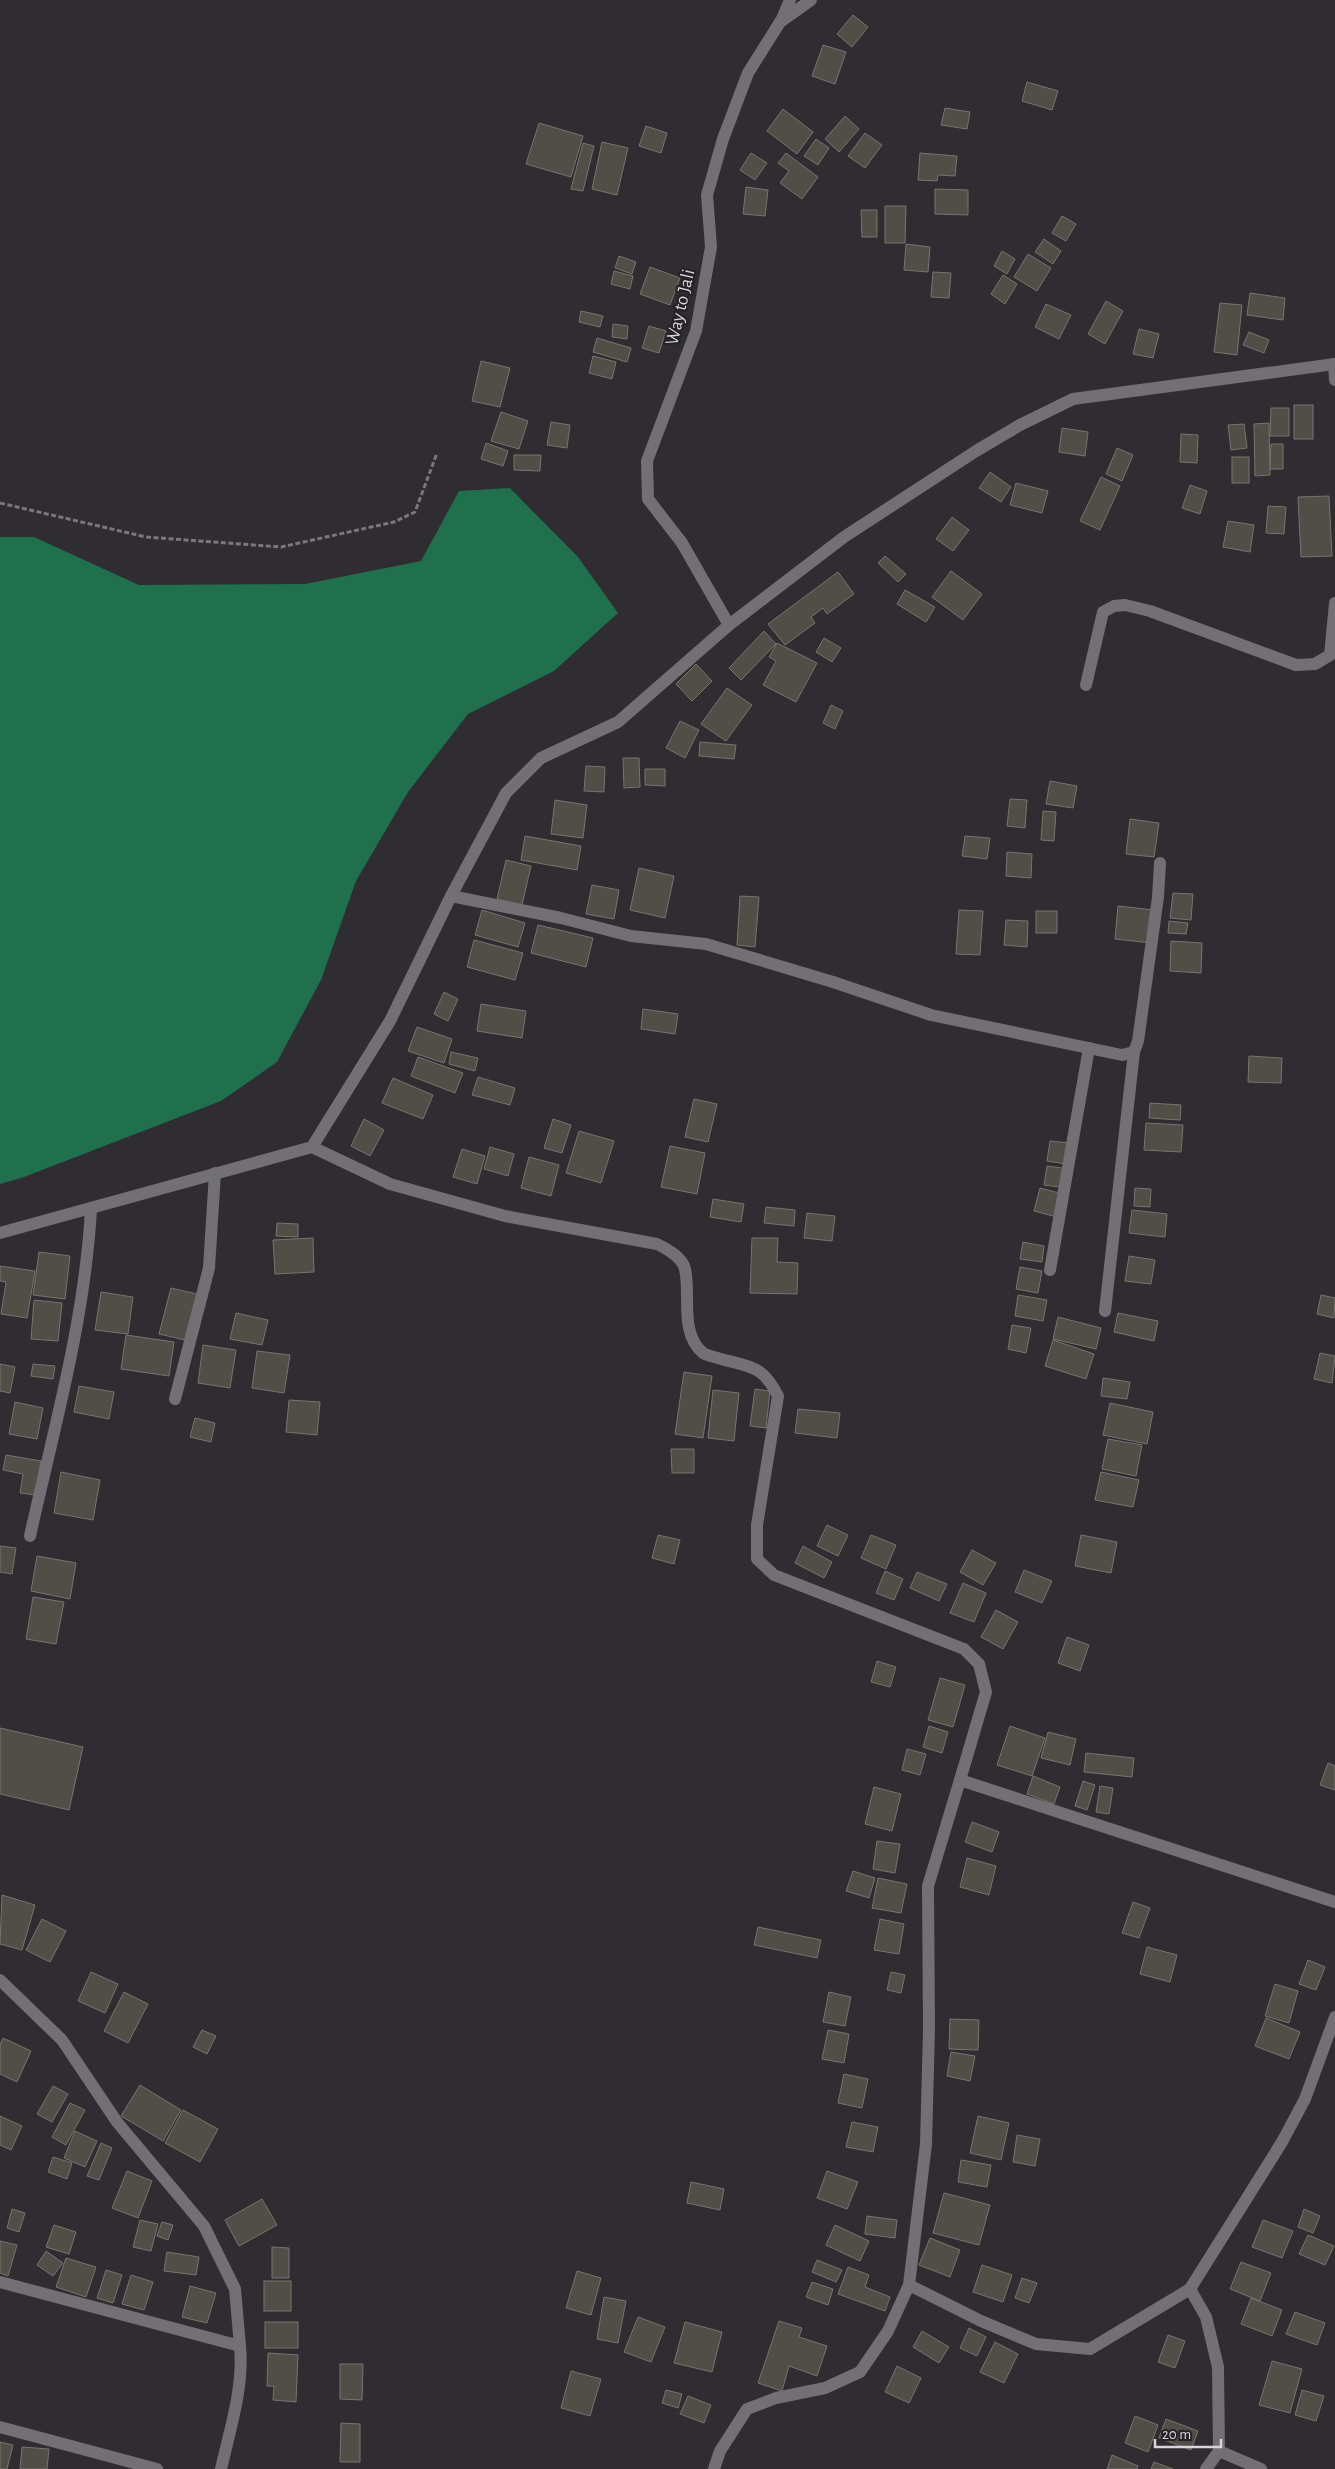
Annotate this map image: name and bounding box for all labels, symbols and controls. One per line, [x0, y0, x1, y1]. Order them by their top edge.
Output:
street label: Way to Jali [662, 267, 698, 347]
scale bar [1155, 2416, 1221, 2448]
text: 20 m [1162, 2427, 1191, 2442]

